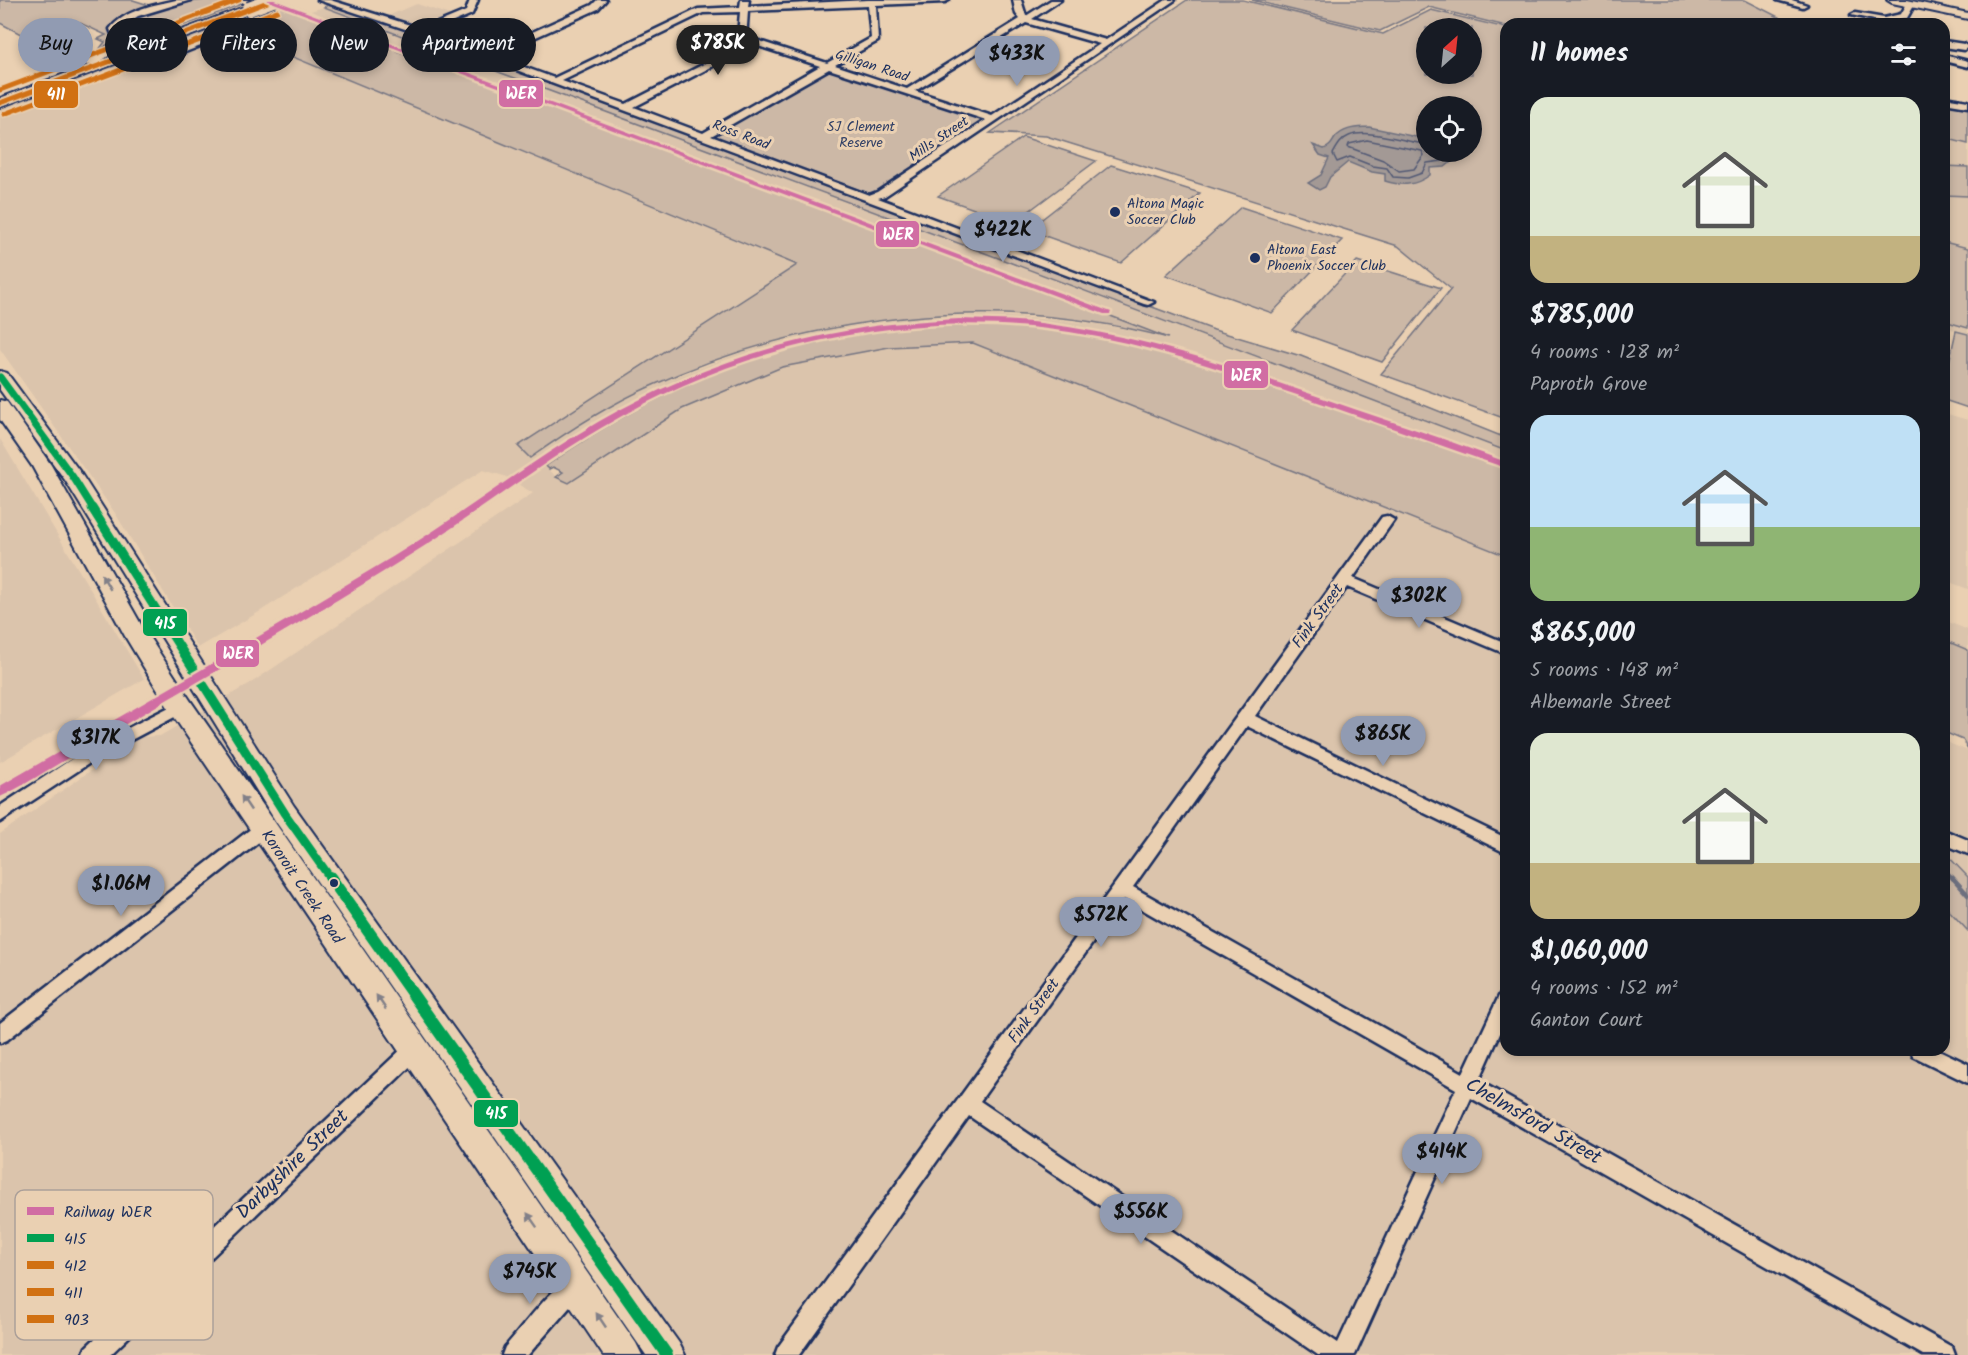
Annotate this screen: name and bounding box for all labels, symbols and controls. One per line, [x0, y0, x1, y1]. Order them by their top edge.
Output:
chip: Buy [18, 18, 93, 72]
chip: Rent [105, 18, 188, 72]
chip: Filters [200, 18, 297, 72]
chip: New [309, 18, 389, 72]
chip: Apartment [401, 18, 536, 72]
north arrow [1416, 18, 1482, 84]
map controls [1416, 18, 1482, 162]
pin: $785K [676, 25, 760, 76]
text: $785K [690, 28, 746, 60]
text: 11 homes [1530, 33, 1628, 75]
pin: $433K [975, 36, 1059, 87]
icon: filters [1887, 38, 1920, 71]
text: $433K [989, 39, 1045, 71]
street label: Gilligan Road [832, 44, 913, 89]
line badge: WER [498, 79, 544, 108]
line badge: 411 [33, 80, 79, 109]
text: WER [506, 82, 537, 107]
text: 411 [47, 83, 65, 108]
button: locate [1416, 96, 1482, 162]
street label: Mills Street [905, 110, 974, 167]
street label: Ross Road [709, 114, 774, 156]
park label: SJ Clement Reserve [827, 116, 896, 154]
icon: home [1671, 136, 1779, 244]
place label: Altona Magic Soccer Club [1127, 193, 1204, 231]
marker: Altona Magic Soccer Club [1108, 205, 1122, 219]
pin: $422K [961, 212, 1045, 263]
text: $422K [974, 215, 1032, 247]
line badge: WER [875, 220, 920, 248]
text: WER [883, 223, 914, 248]
place label: Altona East Phoenix Soccer Club [1267, 239, 1386, 277]
marker: Altona East Phoenix Soccer Club [1248, 251, 1262, 265]
text: $785,000 [1530, 295, 1633, 337]
text: 4 rooms · 128 m² [1530, 337, 1679, 369]
line badge: WER [1223, 360, 1269, 389]
text: WER [1231, 364, 1262, 389]
text: Paproth Grove [1530, 369, 1647, 401]
icon: home [1671, 454, 1779, 562]
one-way arrow [101, 573, 111, 590]
street label: Fink Street [1286, 578, 1351, 654]
pin: $302K [1377, 578, 1461, 629]
text: $302K [1391, 581, 1447, 613]
line badge: 415 [142, 608, 188, 637]
text: 415 [154, 612, 178, 637]
text: $865,000 [1530, 613, 1635, 655]
line badge: WER [215, 639, 260, 668]
text: WER [223, 642, 254, 667]
text: 5 rooms · 148 m² [1530, 655, 1678, 687]
text: Albemarle Street [1530, 687, 1671, 719]
pin: $865K [1341, 716, 1425, 767]
text: $865K [1355, 719, 1411, 751]
pin: $317K [54, 720, 138, 771]
text: $317K [71, 723, 121, 755]
icon: home [1671, 772, 1779, 880]
one-way arrow [240, 795, 251, 811]
street label: Kororoit Creek Road [254, 825, 350, 950]
pin: $1.06M [72, 866, 170, 917]
text: $1.06M [92, 869, 150, 901]
unlabelled marker [328, 877, 340, 889]
pin: $572K [1059, 897, 1143, 948]
text: $572K [1073, 900, 1129, 932]
text: $1,060,000 [1530, 931, 1648, 973]
street label: Fink Street [1002, 973, 1067, 1049]
text: 4 rooms · 152 m² [1530, 973, 1678, 1005]
one-way arrow [375, 995, 387, 1011]
text: Ganton Court [1530, 1005, 1643, 1037]
street label: Chelmsford Street [1459, 1070, 1607, 1174]
line badge: 415 [473, 1099, 519, 1128]
street label: Darbyshire Street [229, 1102, 357, 1228]
text: 415 [485, 1102, 509, 1127]
pin: $414K [1400, 1134, 1484, 1185]
text: $414K [1416, 1137, 1468, 1169]
legend [15, 1190, 213, 1340]
pin: $556K [1099, 1194, 1183, 1245]
text: $556K [1114, 1197, 1168, 1229]
text: Railway WER [64, 1200, 152, 1225]
one-way arrow [526, 1213, 538, 1229]
text: 415 [64, 1227, 88, 1252]
text: 412 [64, 1254, 87, 1279]
pin: $745K [488, 1254, 572, 1305]
text: $745K [503, 1257, 557, 1289]
text: 411 [64, 1281, 83, 1306]
text: 903 [64, 1308, 89, 1333]
one-way arrow [595, 1313, 607, 1329]

